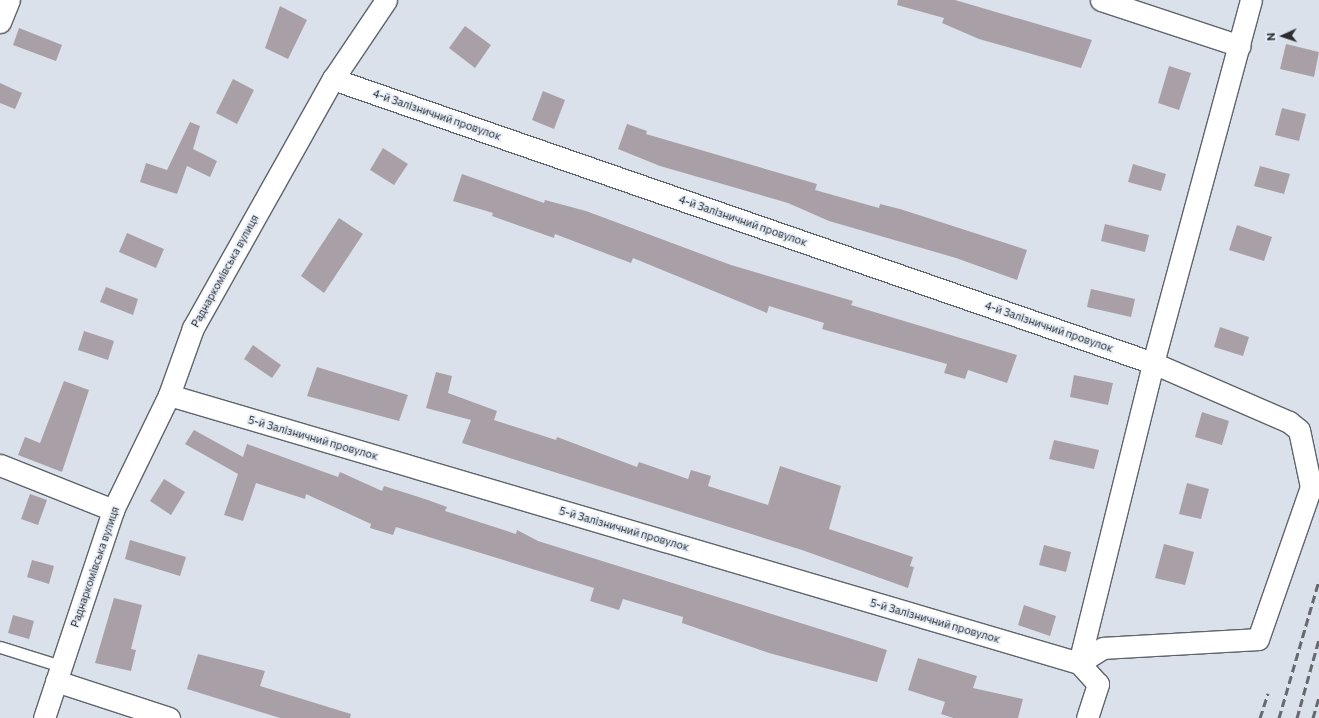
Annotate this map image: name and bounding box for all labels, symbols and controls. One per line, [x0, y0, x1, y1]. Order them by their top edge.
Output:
north arrow [1263, 16, 1303, 56]
text: N [1264, 32, 1277, 41]
street label: 4-й Залізничний провулок [371, 87, 503, 143]
street label: 4-й Залізничний провулок [677, 193, 809, 249]
street label: Раднаркомівська вулиця [188, 212, 262, 330]
street label: 4-й Залізничний провулок [983, 299, 1115, 355]
street label: 5-й Залізничний провулок [247, 413, 379, 463]
street label: 5-й Залізничний провулок [558, 504, 690, 554]
street label: Раднаркомівська вулиця [68, 505, 122, 629]
street label: 5-й Залізничний провулок [869, 596, 1001, 646]

